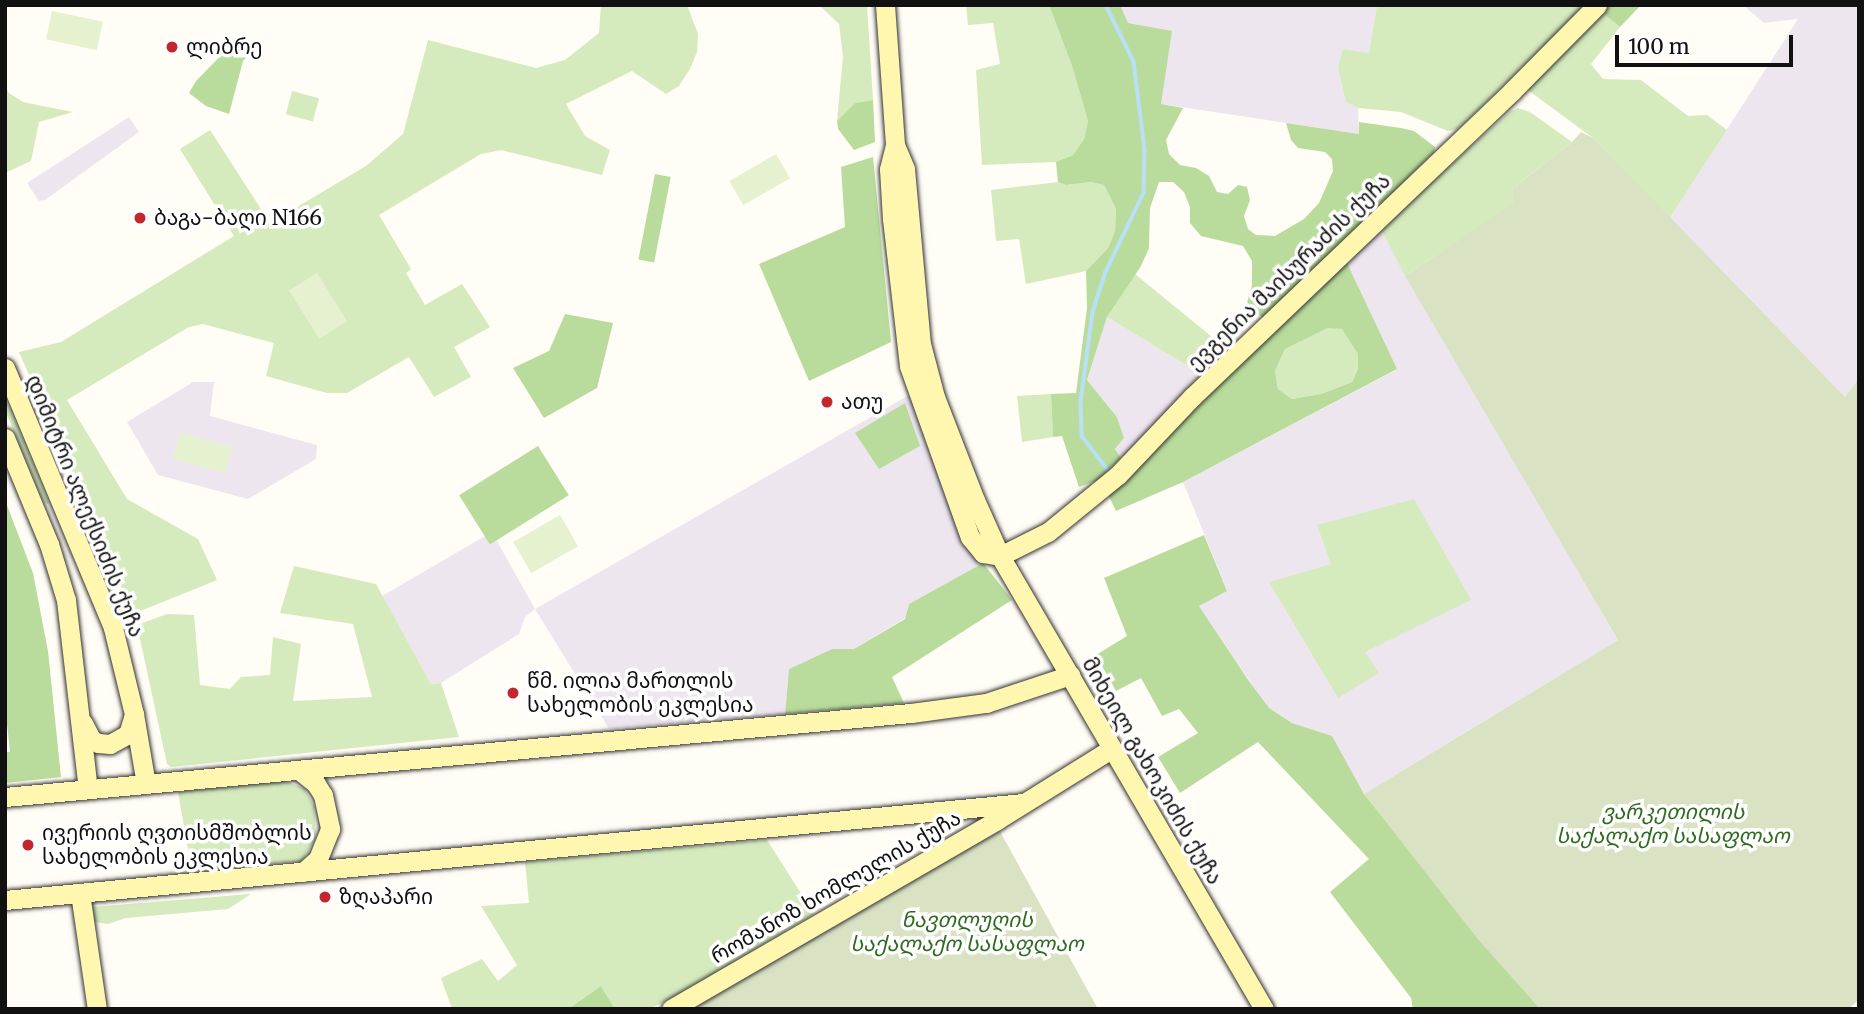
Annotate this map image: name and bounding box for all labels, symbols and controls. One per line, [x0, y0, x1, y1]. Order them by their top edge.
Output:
scale bar [1619, 21, 1798, 65]
text: 100 m [1628, 33, 1690, 60]
place label: ლიბრე [186, 34, 263, 60]
marker: ლიბრე [164, 39, 180, 55]
street label: ევგენია მაისურაძის ქუჩა [1182, 168, 1396, 376]
place label: ბაგა-ბაღი N166 [154, 205, 322, 231]
marker: ბაგა-ბაღი N166 [132, 210, 148, 226]
street label: დიმიტრი ალექსიძის ქუჩა [21, 371, 149, 641]
place label: ათუ [841, 389, 884, 415]
marker: ათუ [819, 394, 835, 410]
street label: მიხეილ გახოკიძის ქუჩა [1077, 653, 1227, 889]
place label: წმ. ილია მართლის სახელობის ეკლესია [527, 668, 754, 718]
marker: წმ. ილია მართლის სახელობის ეკლესია [505, 685, 521, 701]
park label: ვარკეთილის საქალაქო სასაფლაო [1556, 799, 1790, 849]
street label: რომანოზ ხომლელის ქუჩა [707, 805, 965, 969]
place label: ივერიის ღვთისმშობლის სახელობის ეკლესია [42, 820, 312, 870]
marker: ივერიის ღვთისმშობლის სახელობის ეკლესია [20, 837, 36, 853]
place label: ზღაპარი [339, 884, 433, 910]
marker: ზღაპარი [317, 889, 333, 905]
park label: ნავთლუღის საქალაქო სასაფლაო [850, 907, 1084, 957]

